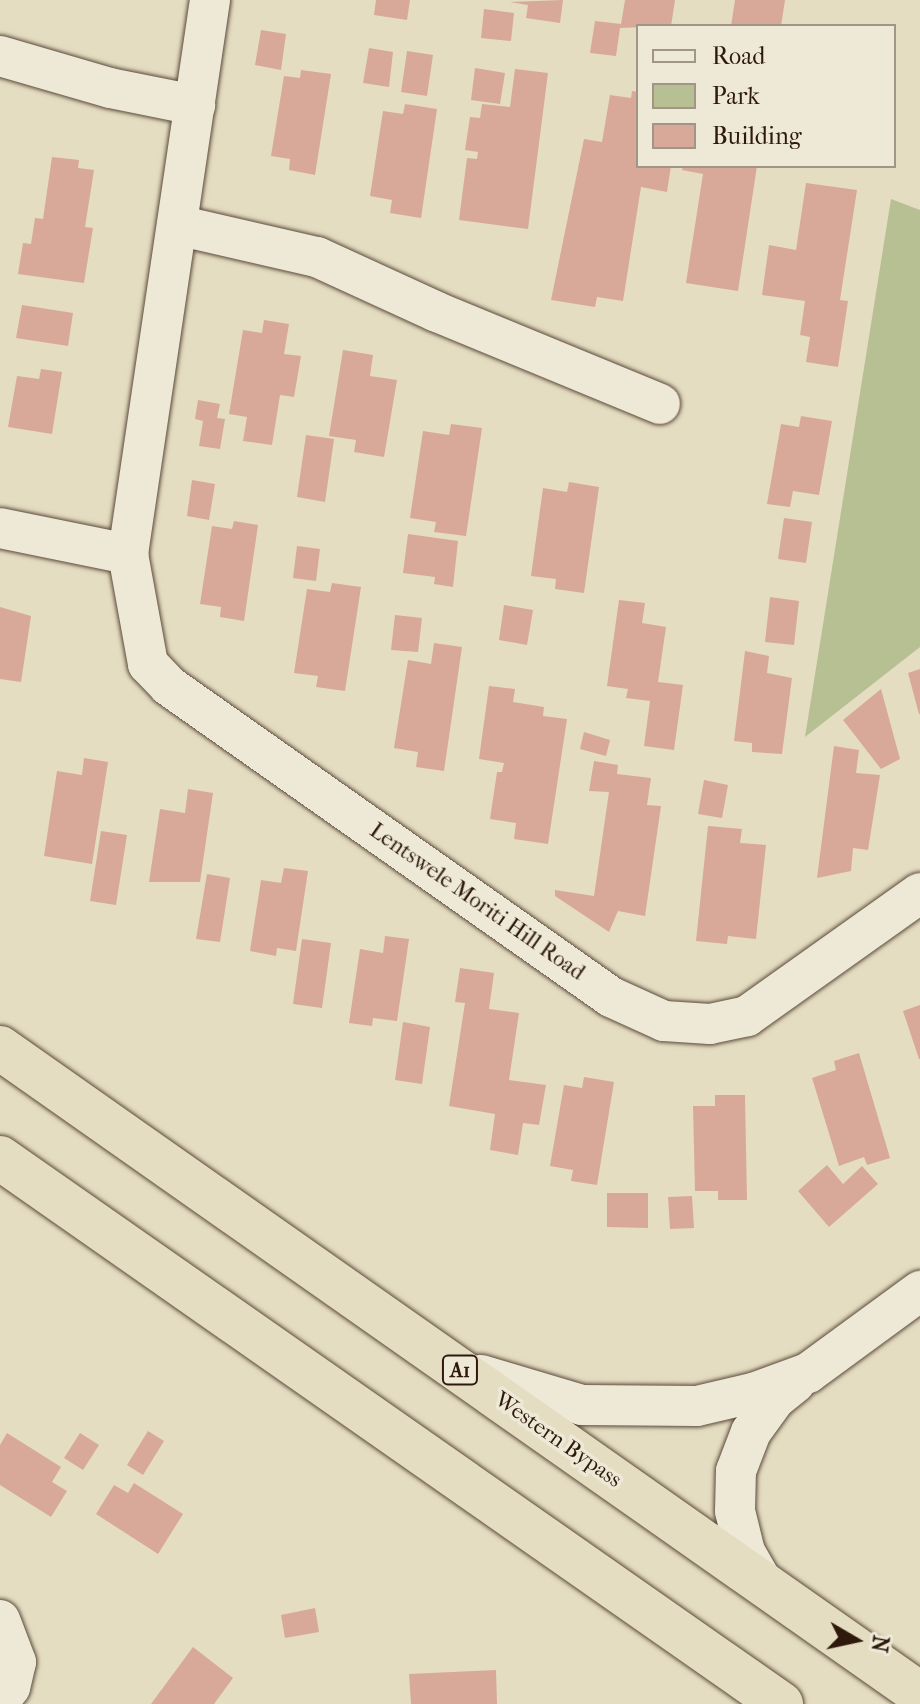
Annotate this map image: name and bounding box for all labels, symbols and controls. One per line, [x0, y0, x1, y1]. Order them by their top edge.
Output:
legend [636, 24, 896, 168]
text: Road [712, 42, 765, 70]
text: Park [712, 82, 760, 110]
text: Building [712, 122, 802, 150]
street label: Lentswele Moriti Hill Road [364, 818, 590, 986]
road number: A1 [440, 1354, 480, 1386]
street label: Western Bypass [489, 1386, 627, 1494]
north arrow [816, 1600, 896, 1680]
text: N [866, 1633, 894, 1654]

